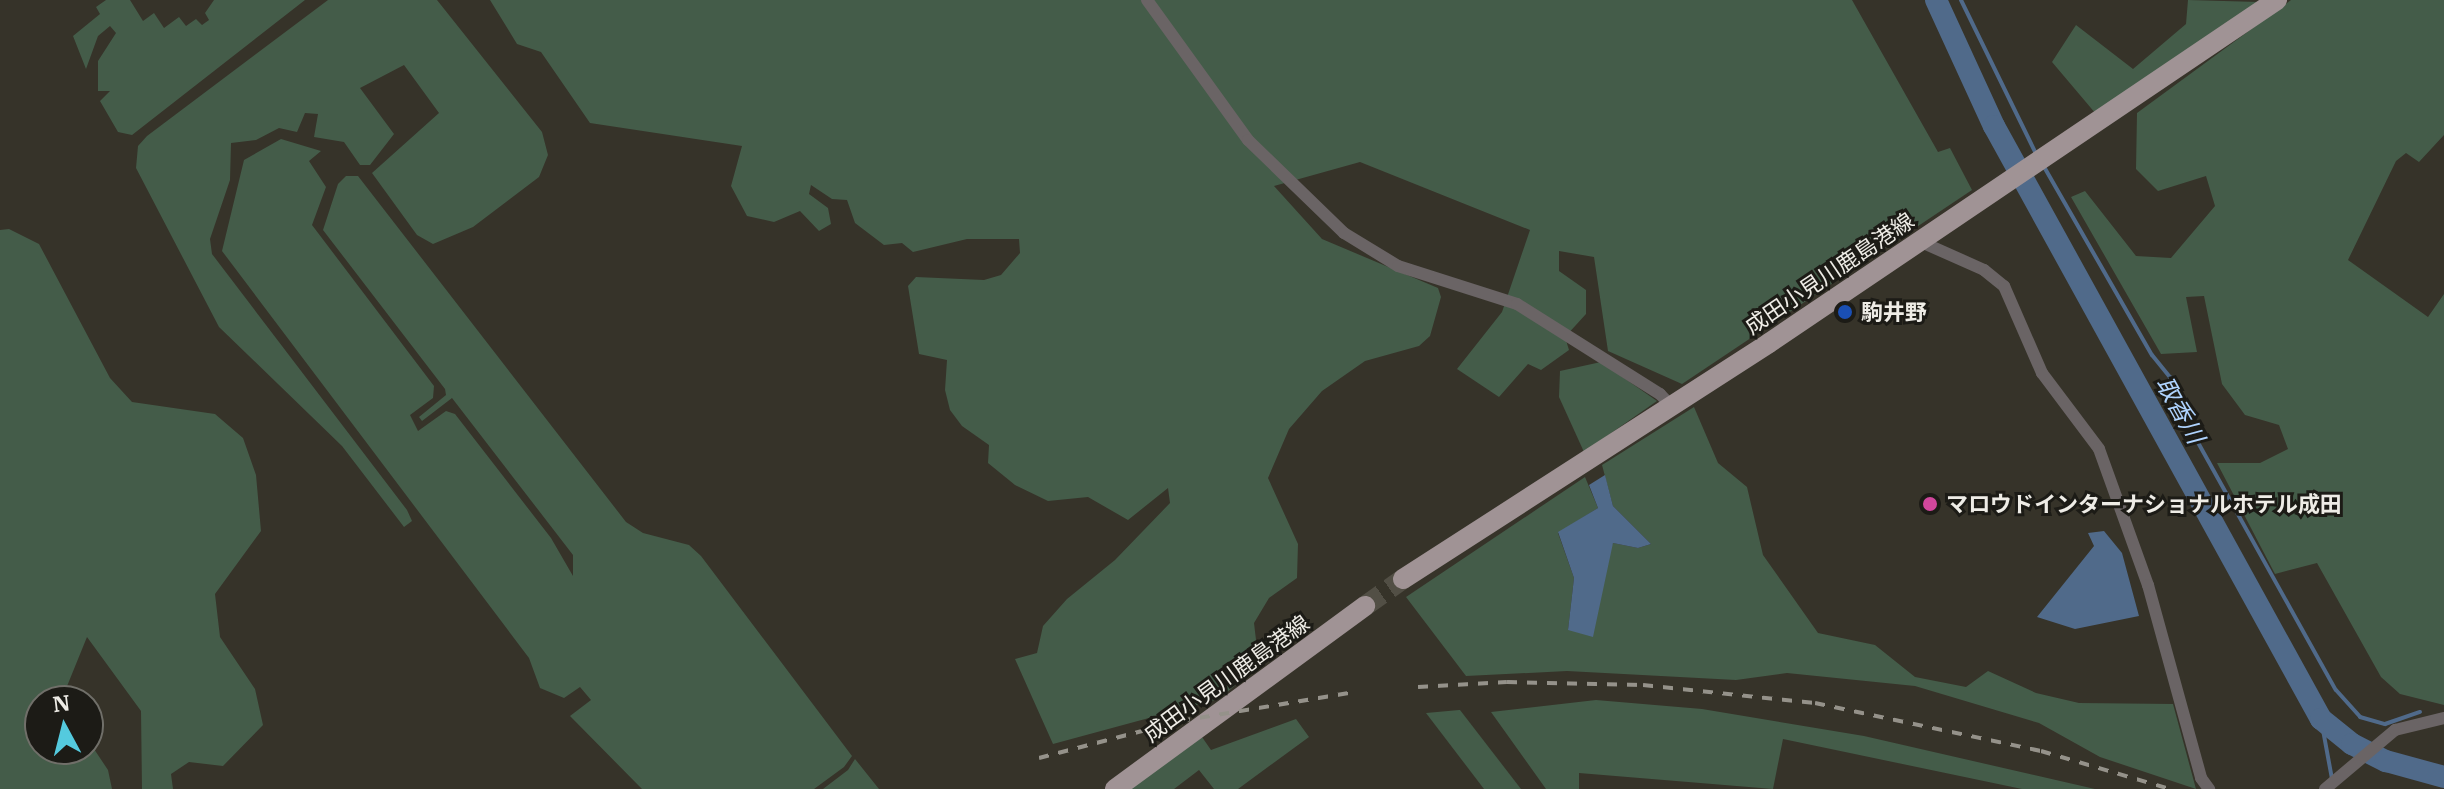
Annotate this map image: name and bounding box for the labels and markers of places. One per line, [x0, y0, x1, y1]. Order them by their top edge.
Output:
place label: 駒井野 [1861, 299, 1927, 325]
marker: 駒井野 [1836, 303, 1854, 321]
place label: マロウドインターナショナルホテル成田 [1946, 491, 2342, 517]
marker: マロウドインターナショナルホテル成田 [1921, 495, 1939, 513]

